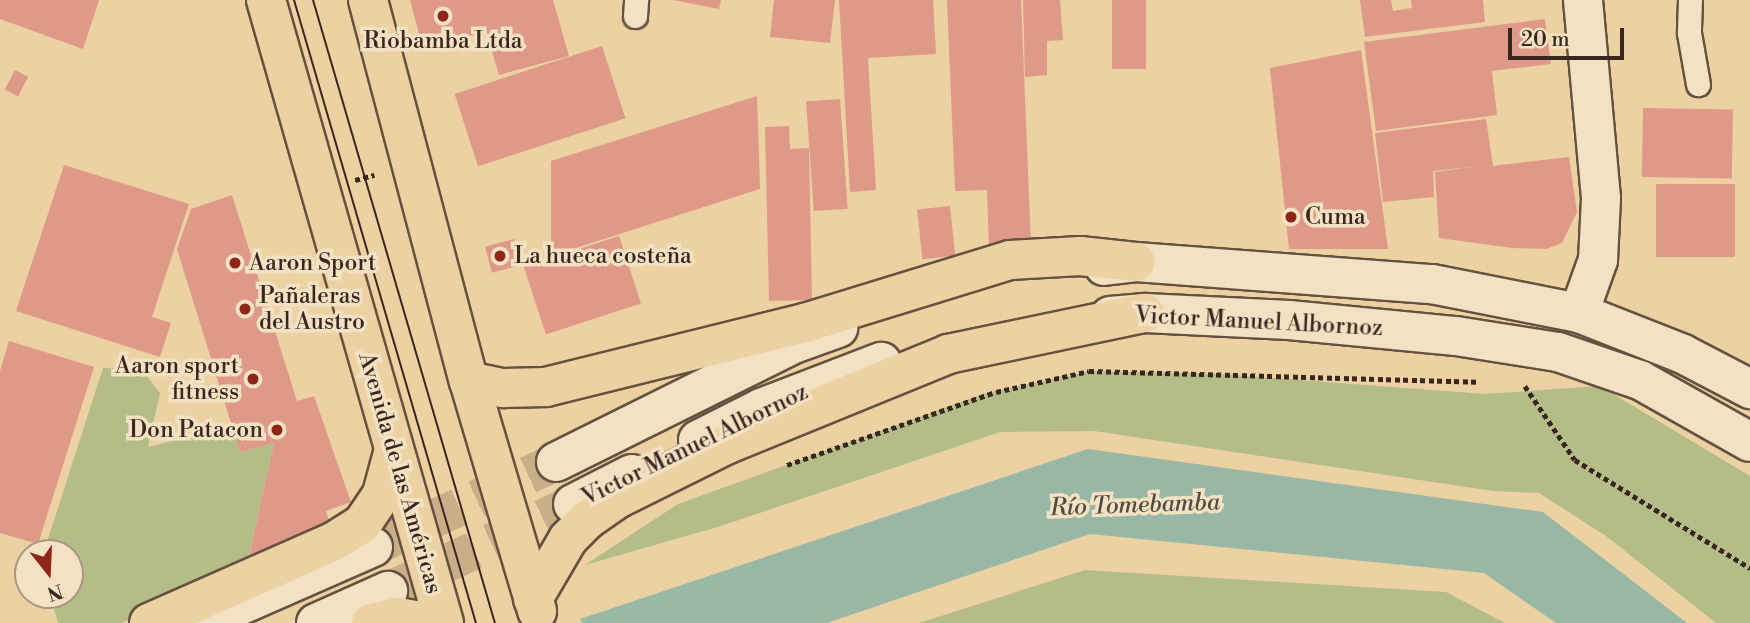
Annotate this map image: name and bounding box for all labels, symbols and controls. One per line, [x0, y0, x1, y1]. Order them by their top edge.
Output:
marker: Riobamba Ltda [435, 8, 451, 24]
scale bar [1512, 14, 1628, 58]
place label: Riobamba Ltda [364, 27, 522, 55]
text: 20 m [1521, 27, 1570, 53]
place label: Cuma [1305, 203, 1366, 231]
marker: Cuma [1283, 209, 1299, 225]
place label: La hueca costeña [514, 242, 692, 270]
marker: La hueca costeña [492, 248, 508, 264]
place label: Aaron Sport [249, 249, 376, 277]
marker: Aaron Sport [227, 255, 243, 271]
place label: Pañaleras del Austro [259, 282, 365, 336]
marker: Pañaleras del Austro [237, 301, 253, 317]
street label: Victor Manuel Albornoz [1134, 302, 1384, 342]
street label: Avenida de las Américas [352, 349, 448, 597]
place label: Aaron sport fitness [115, 352, 239, 406]
marker: Aaron sport fitness [245, 371, 261, 387]
street label: Victor Manuel Albornoz [577, 378, 813, 512]
place label: Don Patacon [129, 416, 263, 444]
marker: Don Patacon [269, 422, 285, 438]
water label: Río Tomebamba [1049, 489, 1221, 523]
north arrow [14, 539, 84, 609]
text: N [44, 578, 66, 606]

